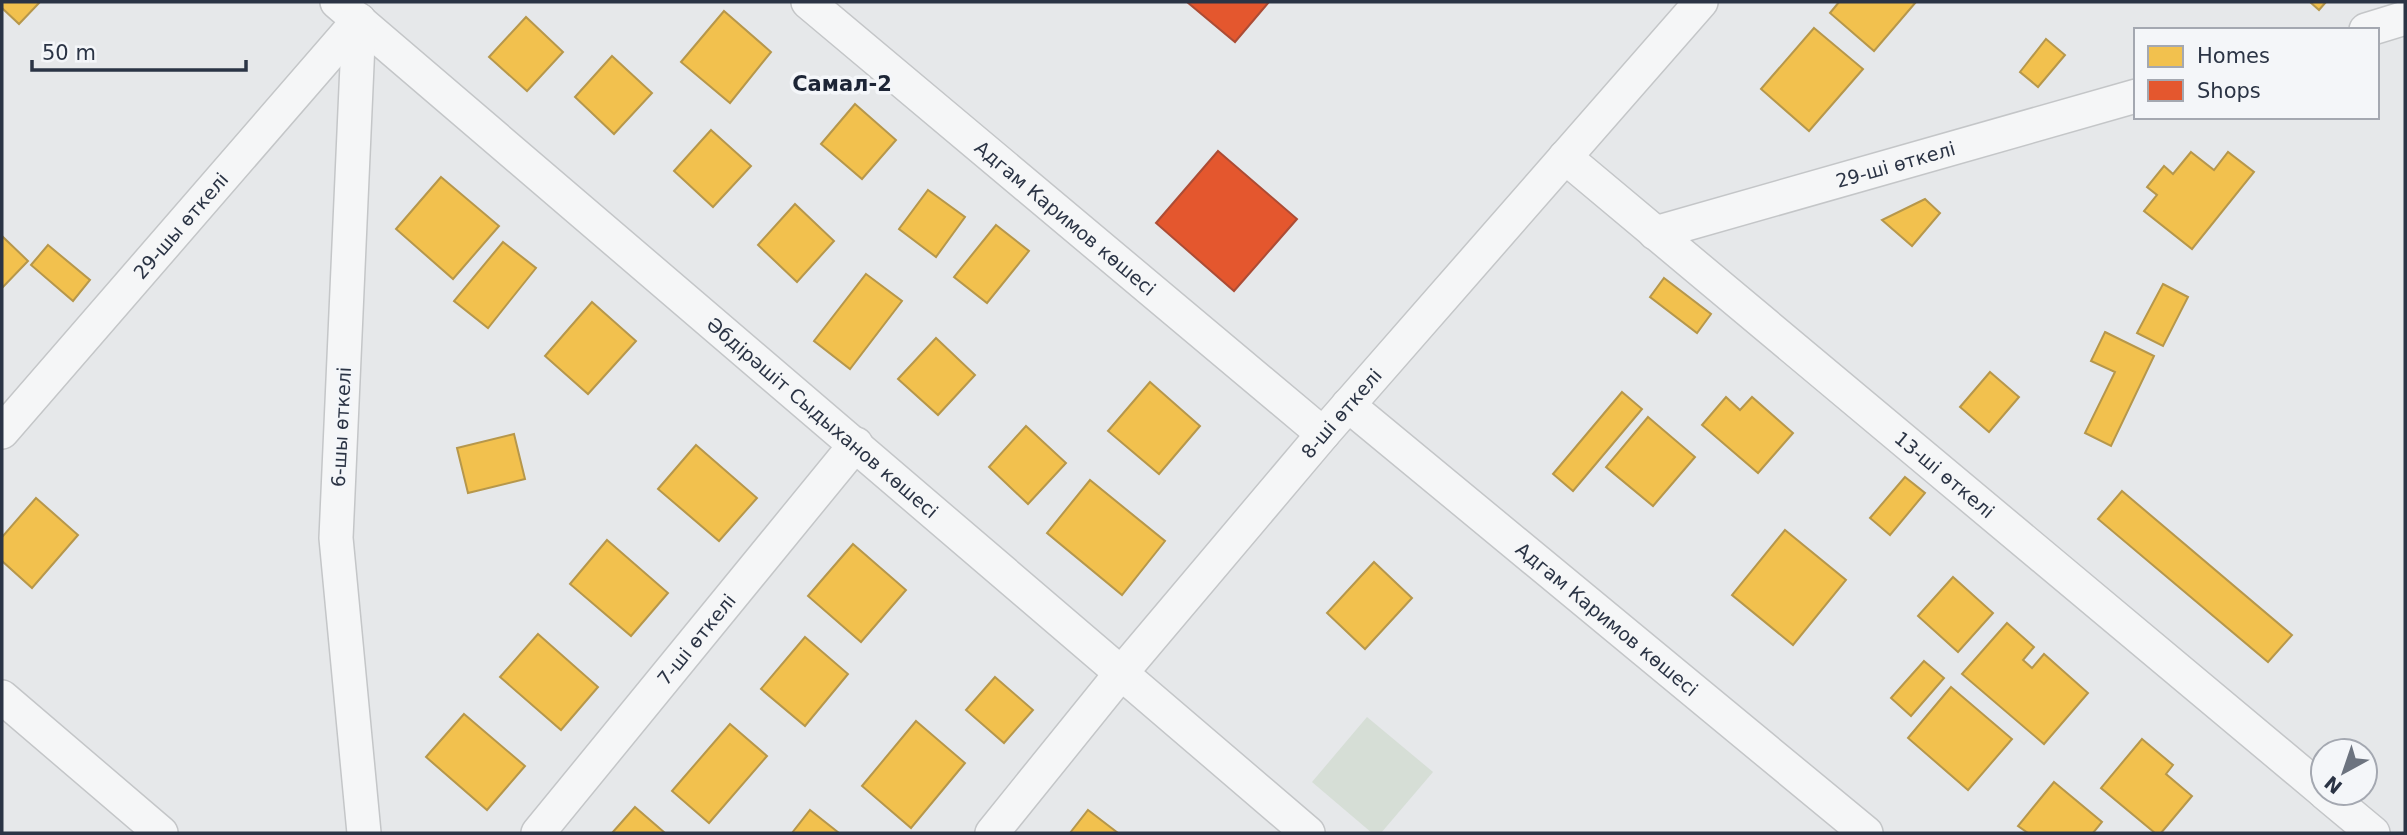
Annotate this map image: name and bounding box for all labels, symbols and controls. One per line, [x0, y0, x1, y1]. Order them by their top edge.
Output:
scale bar [32, 28, 245, 72]
legend [2134, 28, 2379, 119]
text: 50 m [42, 41, 96, 65]
text: Homes [2197, 44, 2270, 68]
district label: Самал-2 [792, 72, 892, 96]
text: Shops [2197, 79, 2261, 103]
street label: Адгам Каримов көшесі [971, 136, 1160, 300]
street label: 29-ші өткелі [1833, 137, 1958, 192]
street label: 29-шы өткелі [129, 168, 233, 283]
street label: Әбдірәшіт Сыдыханов көшесі [702, 312, 943, 522]
street label: 8-ші өткелі [1297, 364, 1386, 462]
street label: 6-шы өткелі [327, 366, 355, 488]
street label: 13-ші өткелі [1890, 427, 1999, 523]
street label: Адгам Каримов көшесі [1512, 538, 1702, 700]
street label: 7-ші өткелі [653, 590, 740, 689]
north arrow [2309, 737, 2379, 807]
text: N [2320, 771, 2346, 799]

